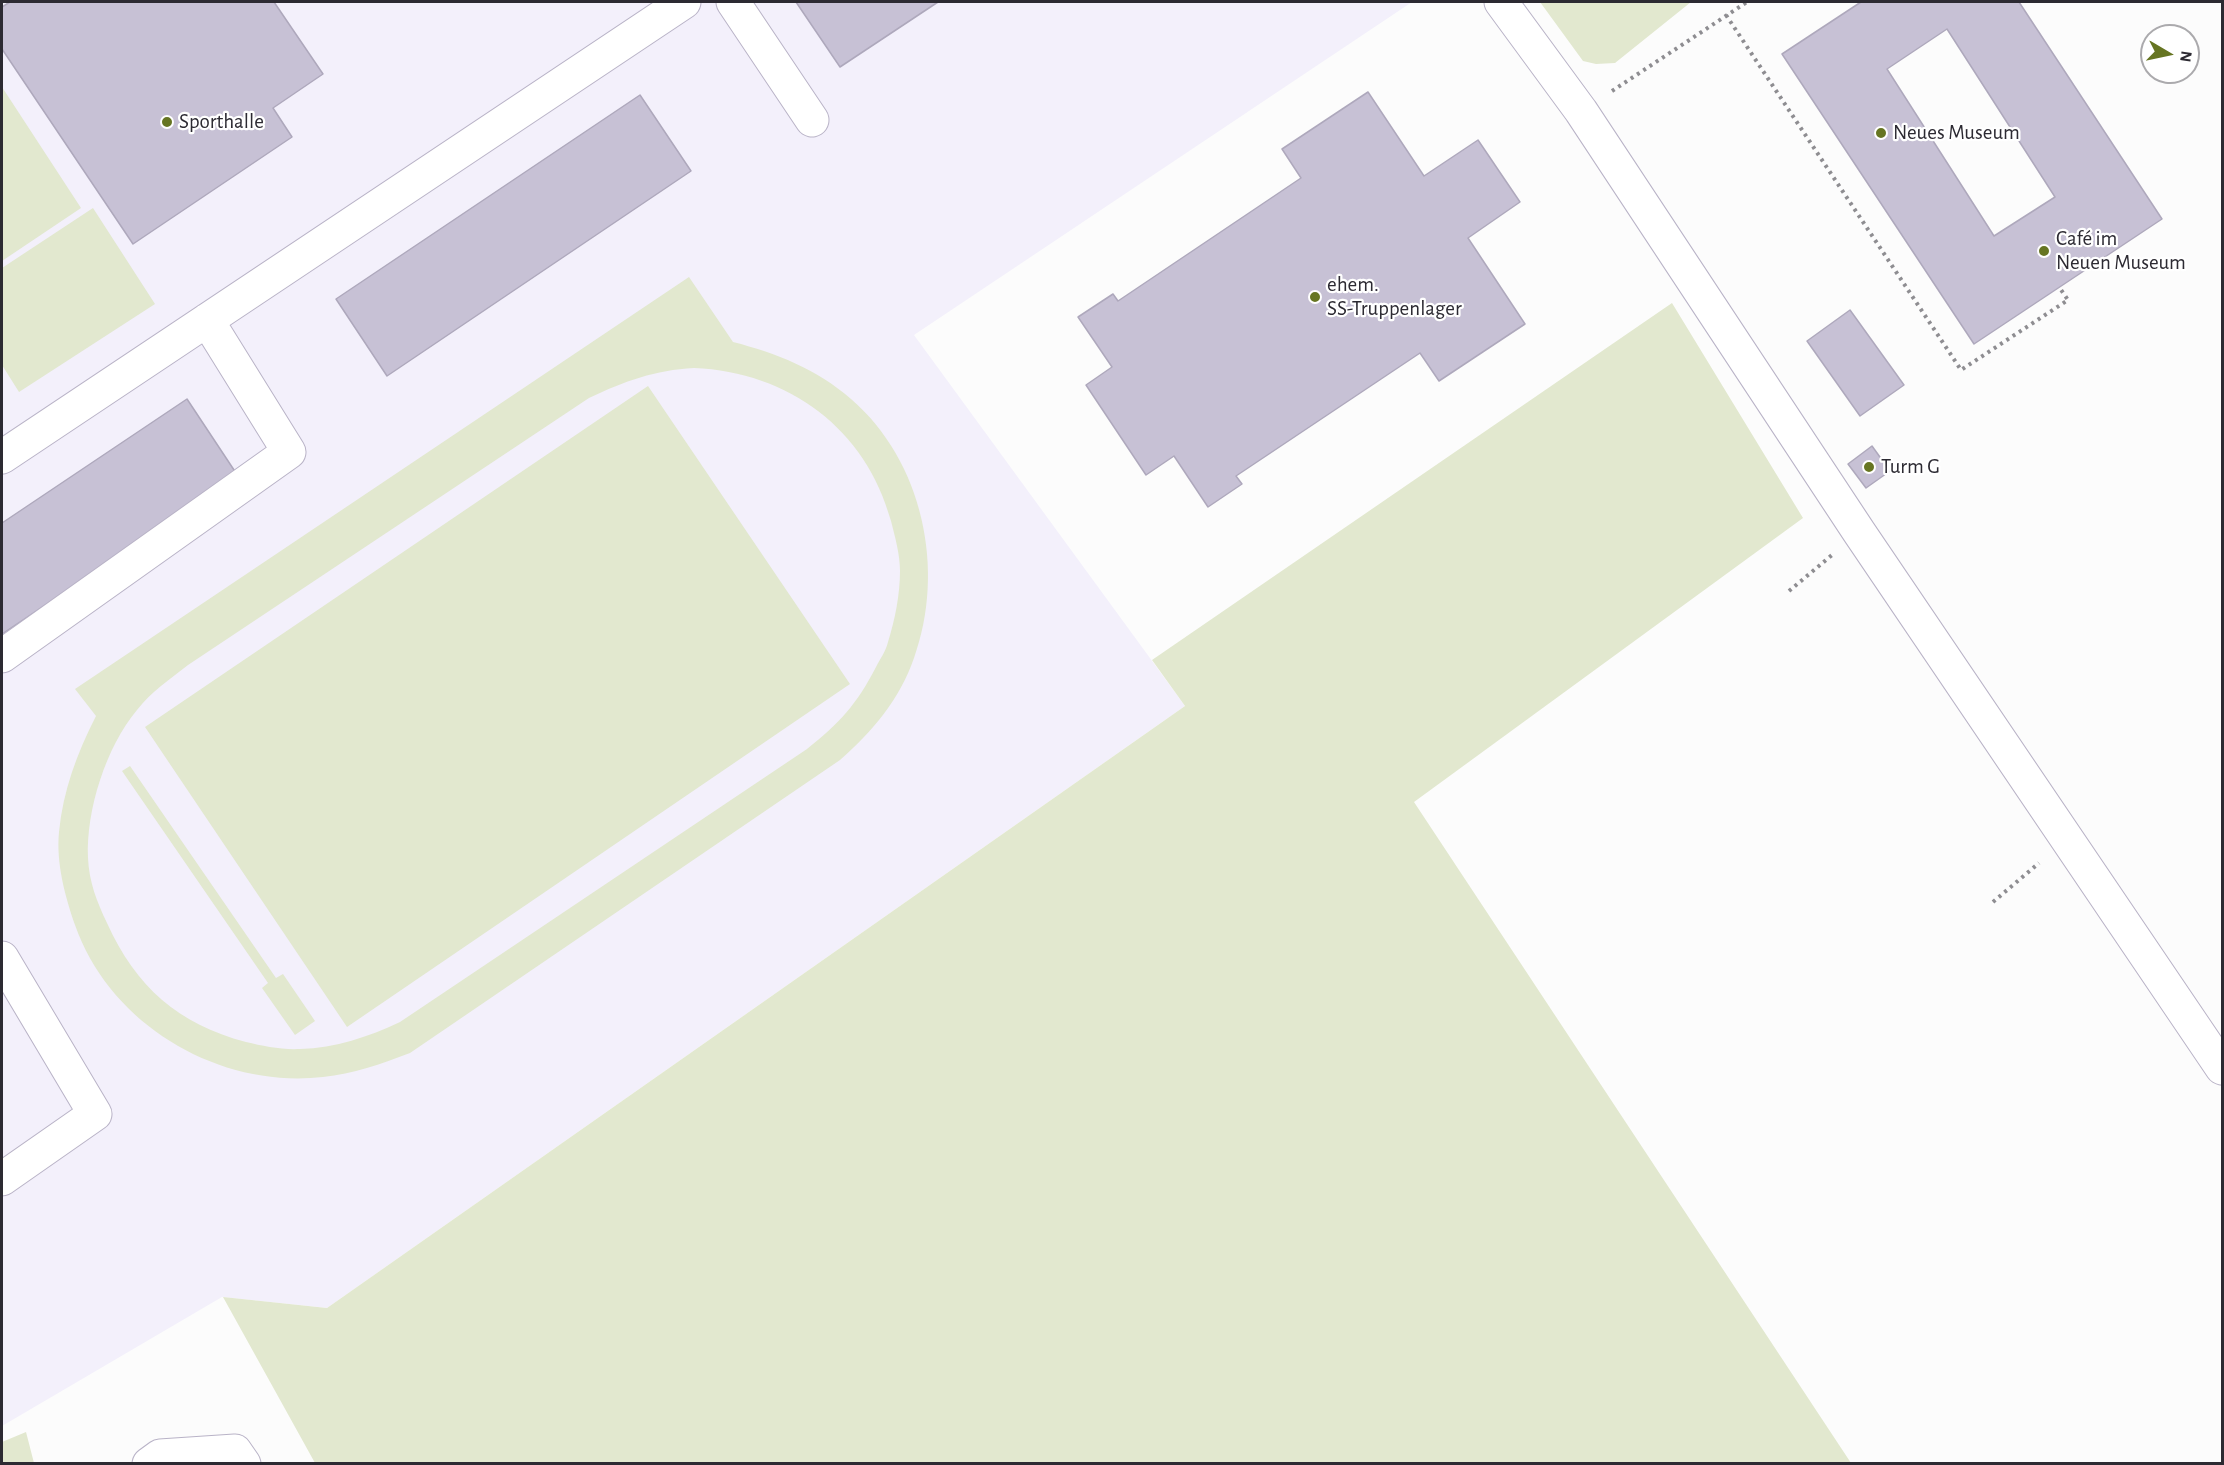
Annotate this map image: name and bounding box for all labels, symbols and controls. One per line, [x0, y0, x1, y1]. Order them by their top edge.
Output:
north arrow [2140, 24, 2200, 84]
text: N [2177, 50, 2195, 63]
place label: Sporthalle [179, 109, 264, 135]
marker: Sporthalle [160, 115, 174, 129]
place label: Neues Museum [1893, 120, 2020, 146]
marker: Neues Museum [1874, 126, 1888, 140]
place label: Café im Neuen Museum [2056, 226, 2186, 276]
marker: Café im Neuen Museum [2037, 244, 2051, 258]
place label: ehem. SS-Truppenlager [1327, 272, 1462, 322]
marker: ehem. SS-Truppenlager [1308, 290, 1322, 304]
place label: Turm G [1881, 454, 1940, 480]
marker: Turm G [1862, 460, 1876, 474]

